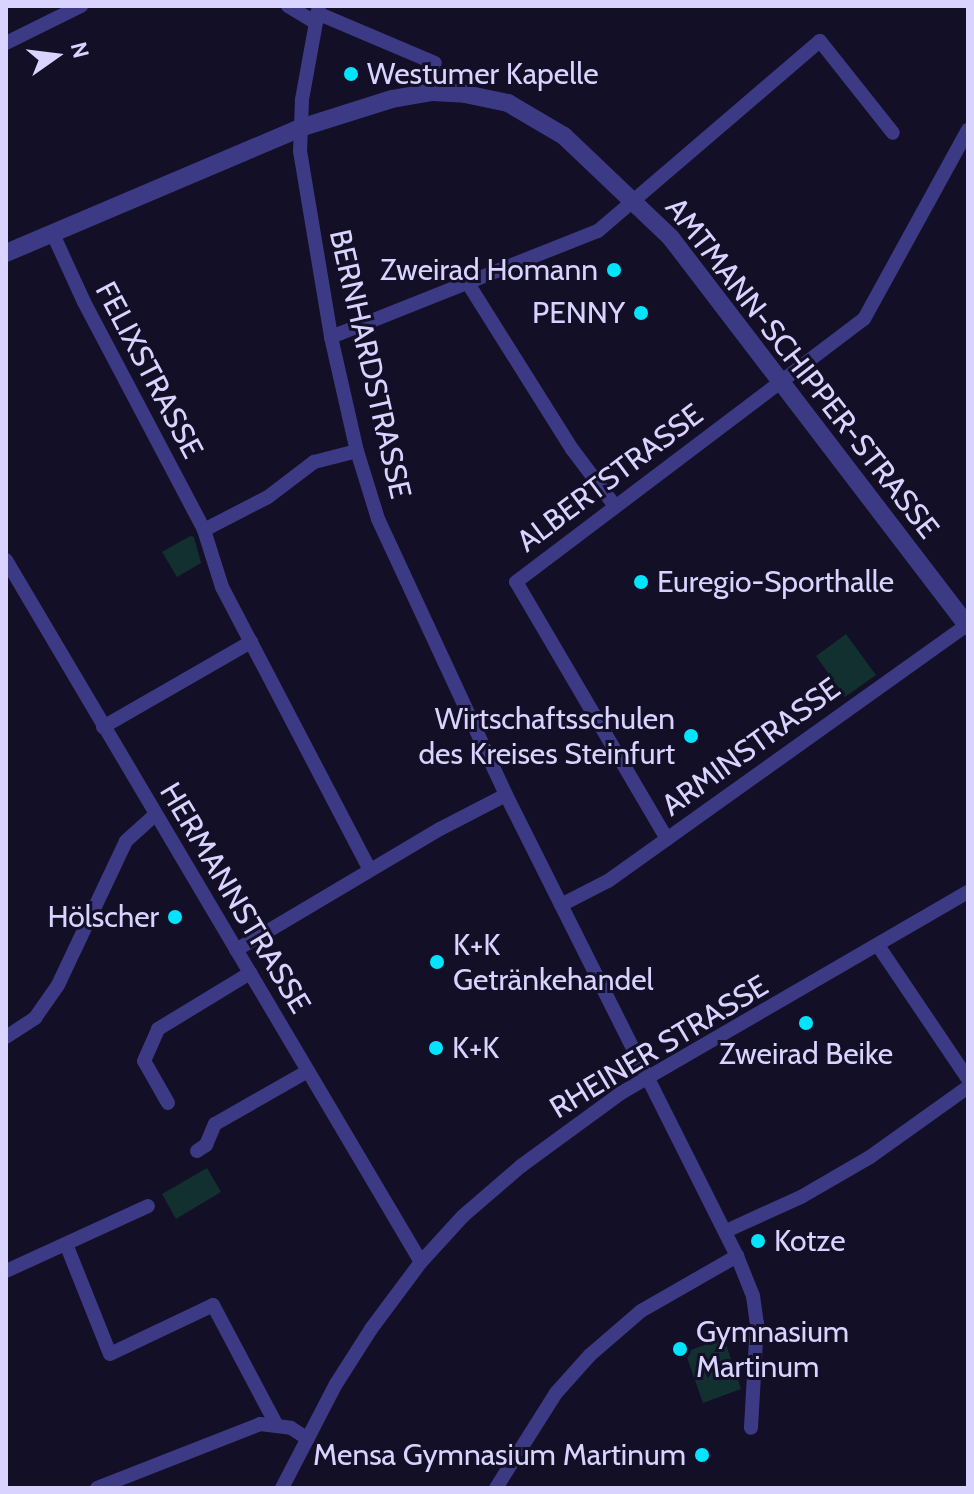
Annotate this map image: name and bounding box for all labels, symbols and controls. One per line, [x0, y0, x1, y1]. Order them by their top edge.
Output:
north arrow [16, 16, 96, 96]
text: N [65, 39, 95, 61]
place label: Westumer Kapelle [367, 56, 599, 92]
marker: Westumer Kapelle [342, 65, 360, 83]
street label: AMTMANN-SCHIPPER-STRASSE [658, 190, 946, 546]
street label: BERNHARDSTRASSE [322, 226, 418, 502]
place label: Zweirad Homann [380, 252, 598, 288]
marker: Zweirad Homann [605, 261, 623, 279]
street label: FELIXSTRASSE [87, 276, 211, 464]
place label: PENNY [532, 295, 625, 331]
marker: PENNY [632, 304, 650, 322]
street label: ALBERTSTRASSE [510, 396, 710, 560]
place label: Euregio-Sporthalle [657, 564, 894, 600]
marker: Euregio-Sporthalle [632, 573, 650, 591]
street label: ARMINSTRASSE [655, 670, 847, 824]
place label: Wirtschaftsschulen des Kreises Steinfurt [418, 701, 675, 772]
marker: Wirtschaftsschulen des Kreises Steinfurt [682, 727, 700, 745]
street label: HERMANNSTRASSE [152, 776, 318, 1020]
place label: Hölscher [48, 899, 159, 935]
marker: Hölscher [166, 908, 184, 926]
place label: K+K Getränkehandel [453, 927, 654, 998]
marker: K+K Getränkehandel [428, 953, 446, 971]
street label: RHEINER STRASSE [544, 968, 774, 1126]
marker: Zweirad Beike [797, 1014, 815, 1032]
place label: K+K [452, 1030, 499, 1066]
place label: Zweirad Beike [719, 1036, 893, 1072]
marker: K+K [427, 1039, 445, 1057]
place label: Kotze [774, 1223, 846, 1259]
marker: Kotze [749, 1232, 767, 1250]
place label: Gymnasium Martinum [696, 1314, 849, 1384]
marker: Gymnasium Martinum [671, 1340, 689, 1358]
place label: Mensa Gymnasium Martinum [313, 1437, 686, 1473]
marker: Mensa Gymnasium Martinum [693, 1446, 711, 1464]

